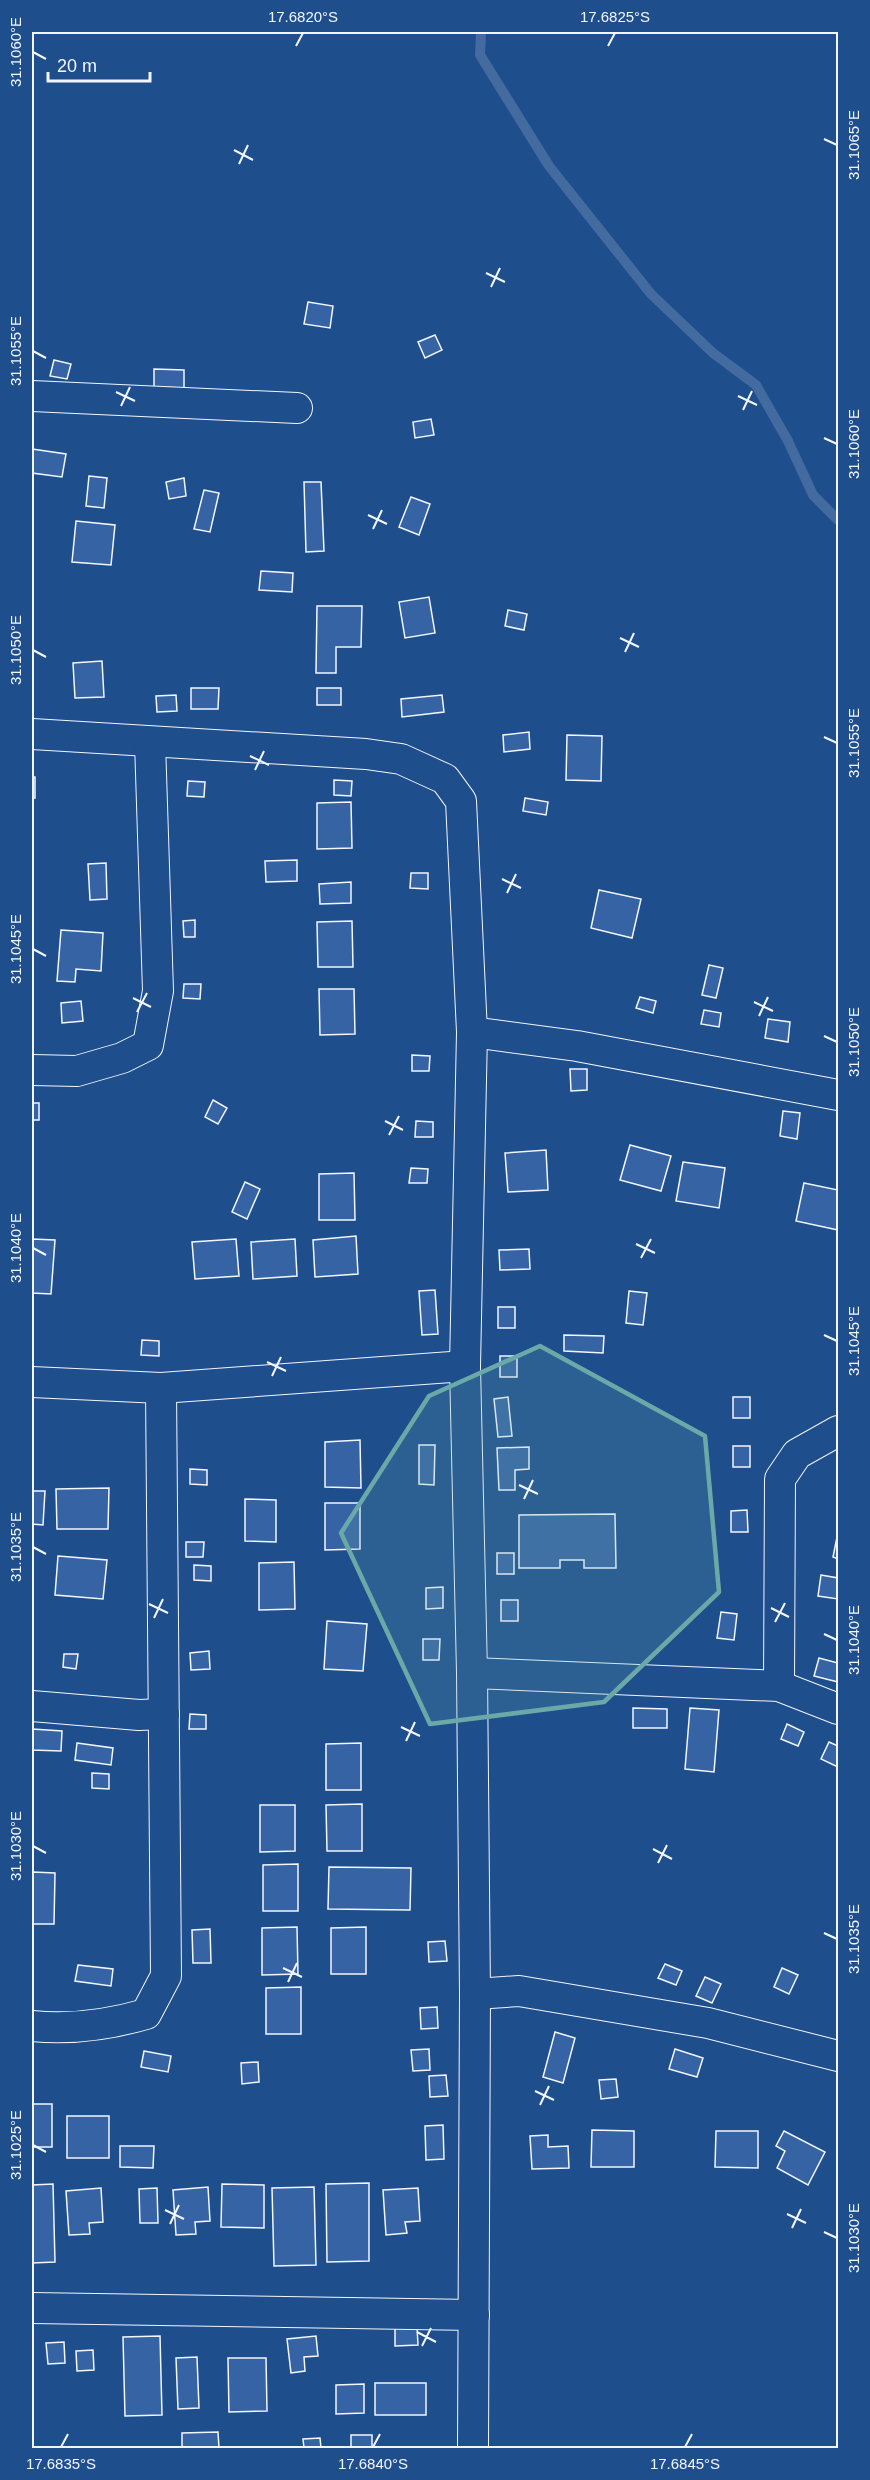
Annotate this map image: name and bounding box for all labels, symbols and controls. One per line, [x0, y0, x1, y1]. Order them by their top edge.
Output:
text: 17.6820°S [268, 8, 338, 25]
text: 17.6825°S [580, 8, 650, 25]
text: 31.1060°E [7, 17, 24, 87]
scale bar [48, 45, 150, 83]
text: 20 m [57, 56, 97, 76]
text: 31.1065°E [845, 110, 862, 180]
text: 31.1055°E [7, 316, 24, 386]
text: 31.1060°E [845, 409, 862, 479]
text: 31.1050°E [7, 615, 24, 685]
text: 31.1055°E [845, 708, 862, 778]
text: 31.1045°E [7, 914, 24, 984]
text: 31.1050°E [845, 1007, 862, 1077]
text: 31.1040°E [7, 1213, 24, 1283]
text: 31.1045°E [845, 1306, 862, 1376]
text: 31.1035°E [7, 1512, 24, 1582]
text: 31.1040°E [845, 1605, 862, 1675]
text: 31.1030°E [7, 1811, 24, 1881]
text: 31.1035°E [845, 1904, 862, 1974]
text: 31.1025°E [7, 2110, 24, 2180]
text: 31.1030°E [845, 2203, 862, 2273]
text: 17.6835°S [26, 2455, 96, 2472]
text: 17.6840°S [338, 2455, 408, 2472]
text: 17.6845°S [650, 2455, 720, 2472]

